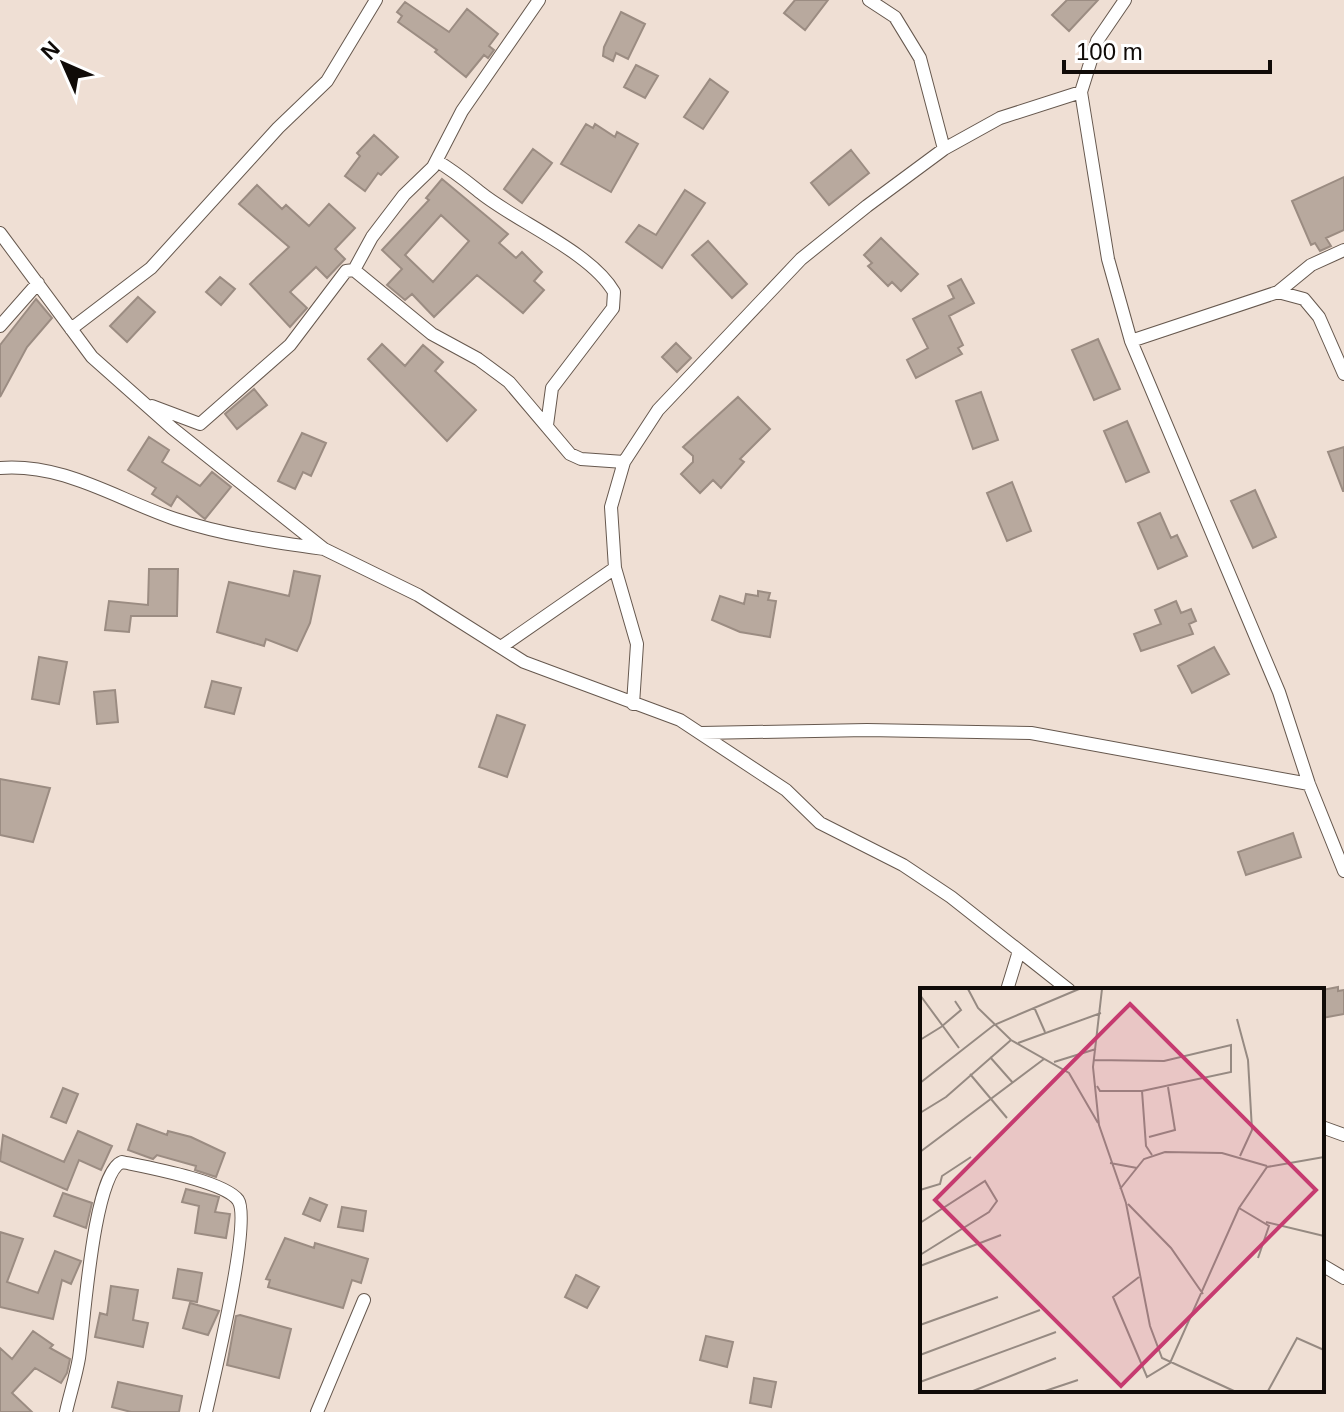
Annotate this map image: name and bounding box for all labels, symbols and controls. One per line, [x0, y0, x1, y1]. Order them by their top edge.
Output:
north arrow [24, 24, 104, 104]
scale bar [1064, 24, 1270, 74]
text: N [36, 36, 65, 65]
text: 100 m [1076, 38, 1143, 65]
inset map [920, 988, 1324, 1392]

